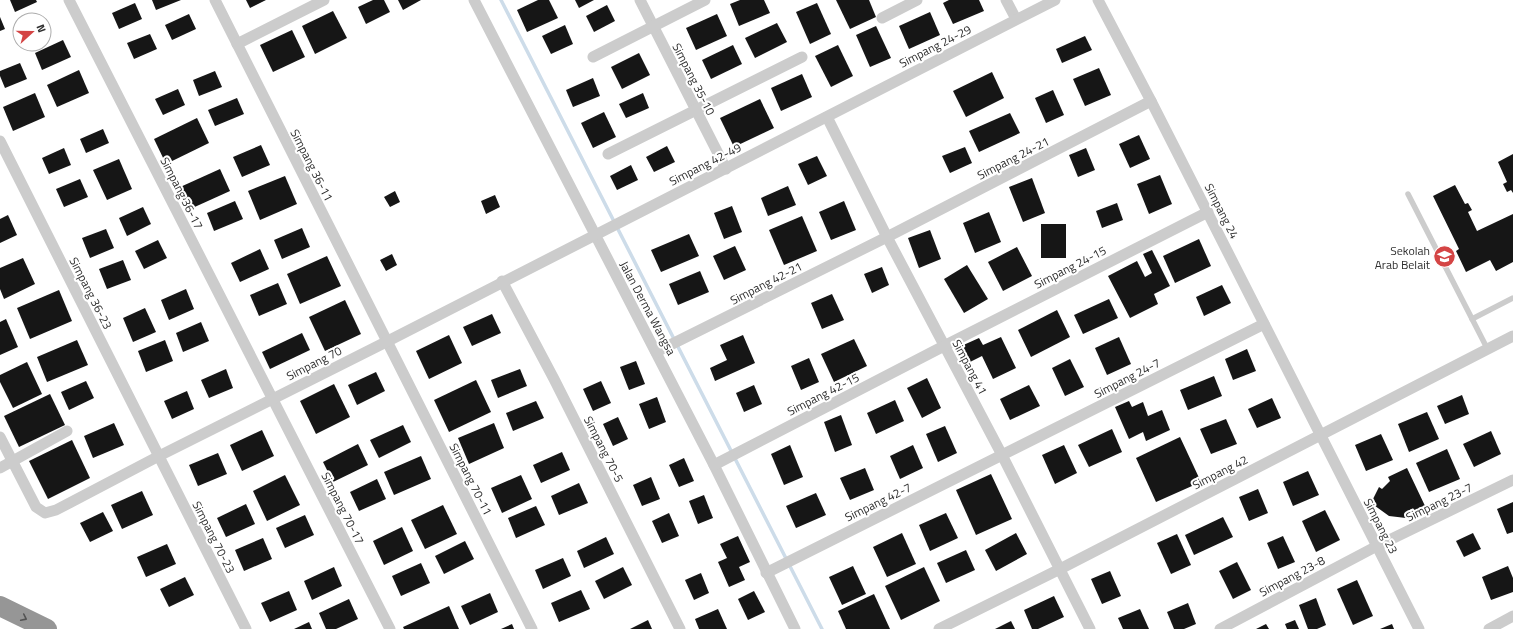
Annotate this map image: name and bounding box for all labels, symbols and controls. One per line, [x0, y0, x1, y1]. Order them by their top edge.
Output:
north arrow [12, 12, 52, 52]
street label: Simpang 24-29 [896, 20, 975, 72]
text: N [33, 22, 50, 35]
street label: Simpang 35-10 [668, 40, 720, 119]
street label: Simpang 36-11 [286, 126, 338, 204]
street label: Simpang 24-21 [974, 132, 1052, 184]
street label: Simpang 42-49 [666, 138, 745, 190]
street label: Simpang 36-17 [156, 154, 208, 232]
street label: Simpang 24 [1200, 180, 1244, 242]
street label: Simpang 24-15 [1031, 241, 1110, 293]
place label: Sekolah Arab Belait [1375, 241, 1431, 274]
school or university icon: Sekolah Arab Belait [1432, 244, 1458, 270]
street label: Simpang 36-23 [65, 254, 117, 332]
street label: Jalan Derma Wangsa [615, 257, 681, 359]
street label: Simpang 42-21 [727, 257, 805, 309]
street label: Simpang 41 [947, 336, 993, 398]
street label: Simpang 70 [283, 341, 345, 385]
street label: Simpang 24-7 [1091, 353, 1163, 403]
street label: Simpang 42-15 [784, 368, 863, 420]
street label: Simpang 70-5 [579, 413, 629, 486]
street label: Simpang 70-11 [445, 440, 497, 518]
street label: Simpang 42 [1189, 450, 1251, 494]
street label: Simpang 70-17 [317, 469, 369, 547]
street label: Simpang 42-7 [841, 478, 915, 526]
street label: Simpang 23-7 [1402, 478, 1476, 526]
street label: Simpang 23 [1359, 495, 1403, 557]
street label: Simpang 70-23 [188, 498, 240, 576]
street label: Simpang 23-8 [1256, 551, 1329, 601]
one-way arrow [19, 613, 27, 621]

